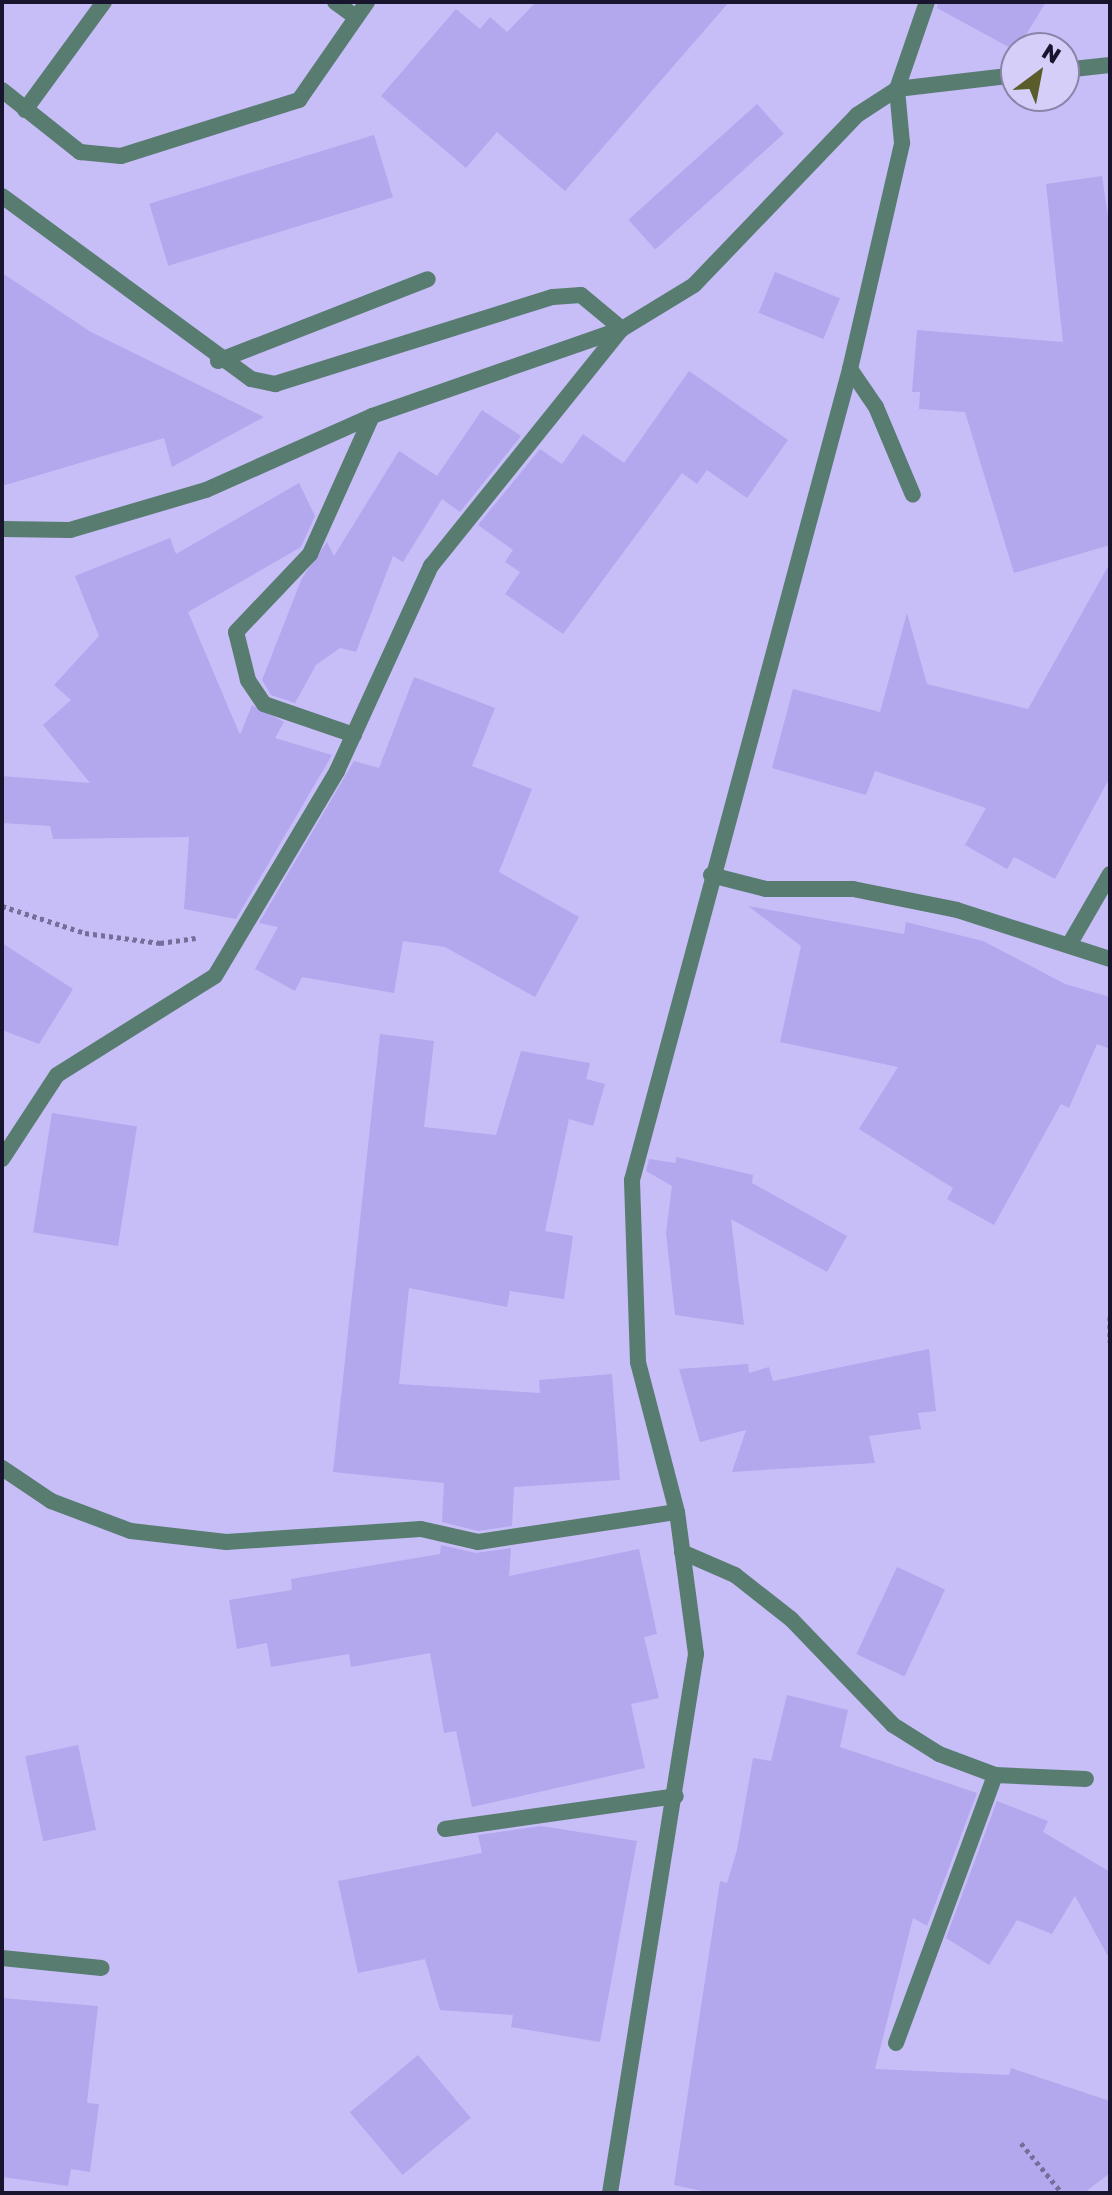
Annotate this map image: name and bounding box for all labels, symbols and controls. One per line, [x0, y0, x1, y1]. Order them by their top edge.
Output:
north arrow [1000, 32, 1080, 112]
text: N [1038, 37, 1066, 69]

